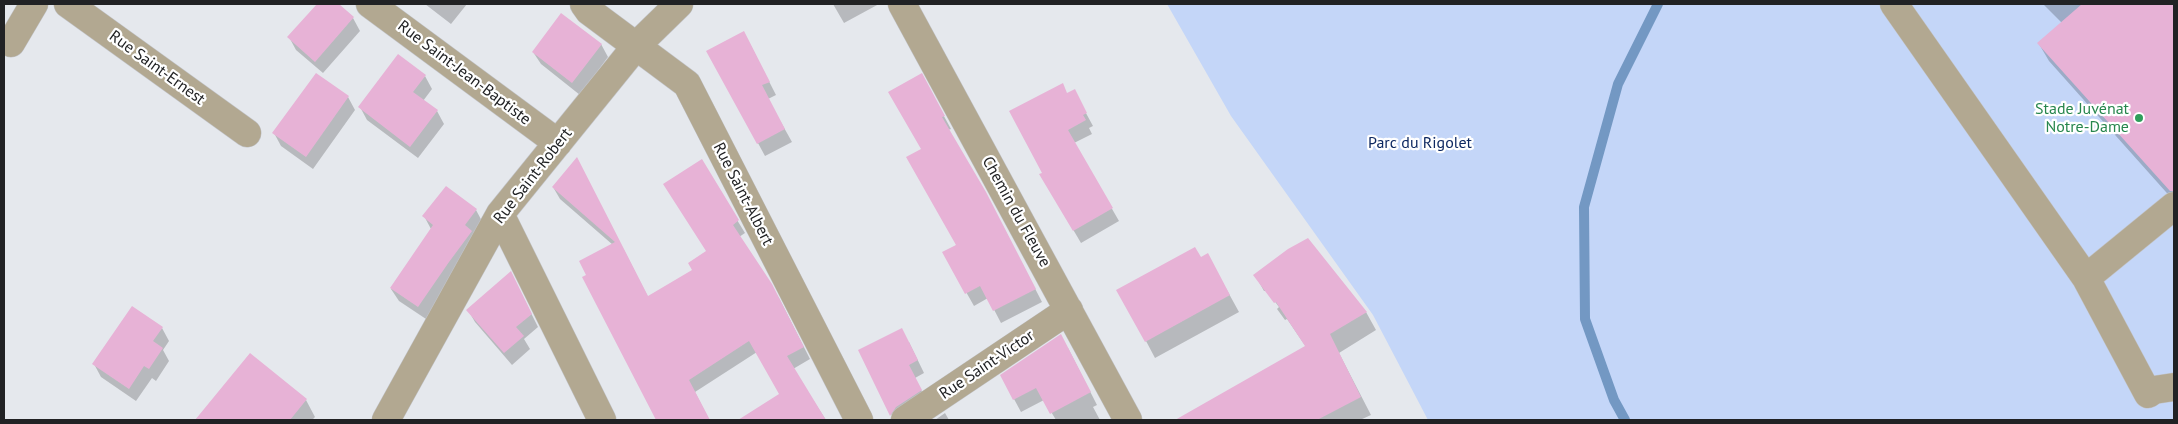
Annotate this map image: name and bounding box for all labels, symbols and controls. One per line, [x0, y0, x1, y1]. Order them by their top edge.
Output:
street label: Rue Saint-Jean-Baptiste [394, 17, 534, 129]
street label: Rue Saint-Ernest [105, 27, 209, 109]
place label: Stade Juvénat Notre-Dame [2035, 99, 2129, 137]
marker: Stade Juvénat Notre-Dame [2133, 112, 2145, 124]
street label: Rue Saint-Robert [490, 124, 576, 228]
park label: Parc du Rigolet [1368, 133, 1472, 153]
street label: Rue Saint-Albert [709, 139, 777, 249]
street label: Chemin du Fleuve [978, 153, 1054, 271]
street label: Rue Saint-Victor [936, 326, 1038, 404]

